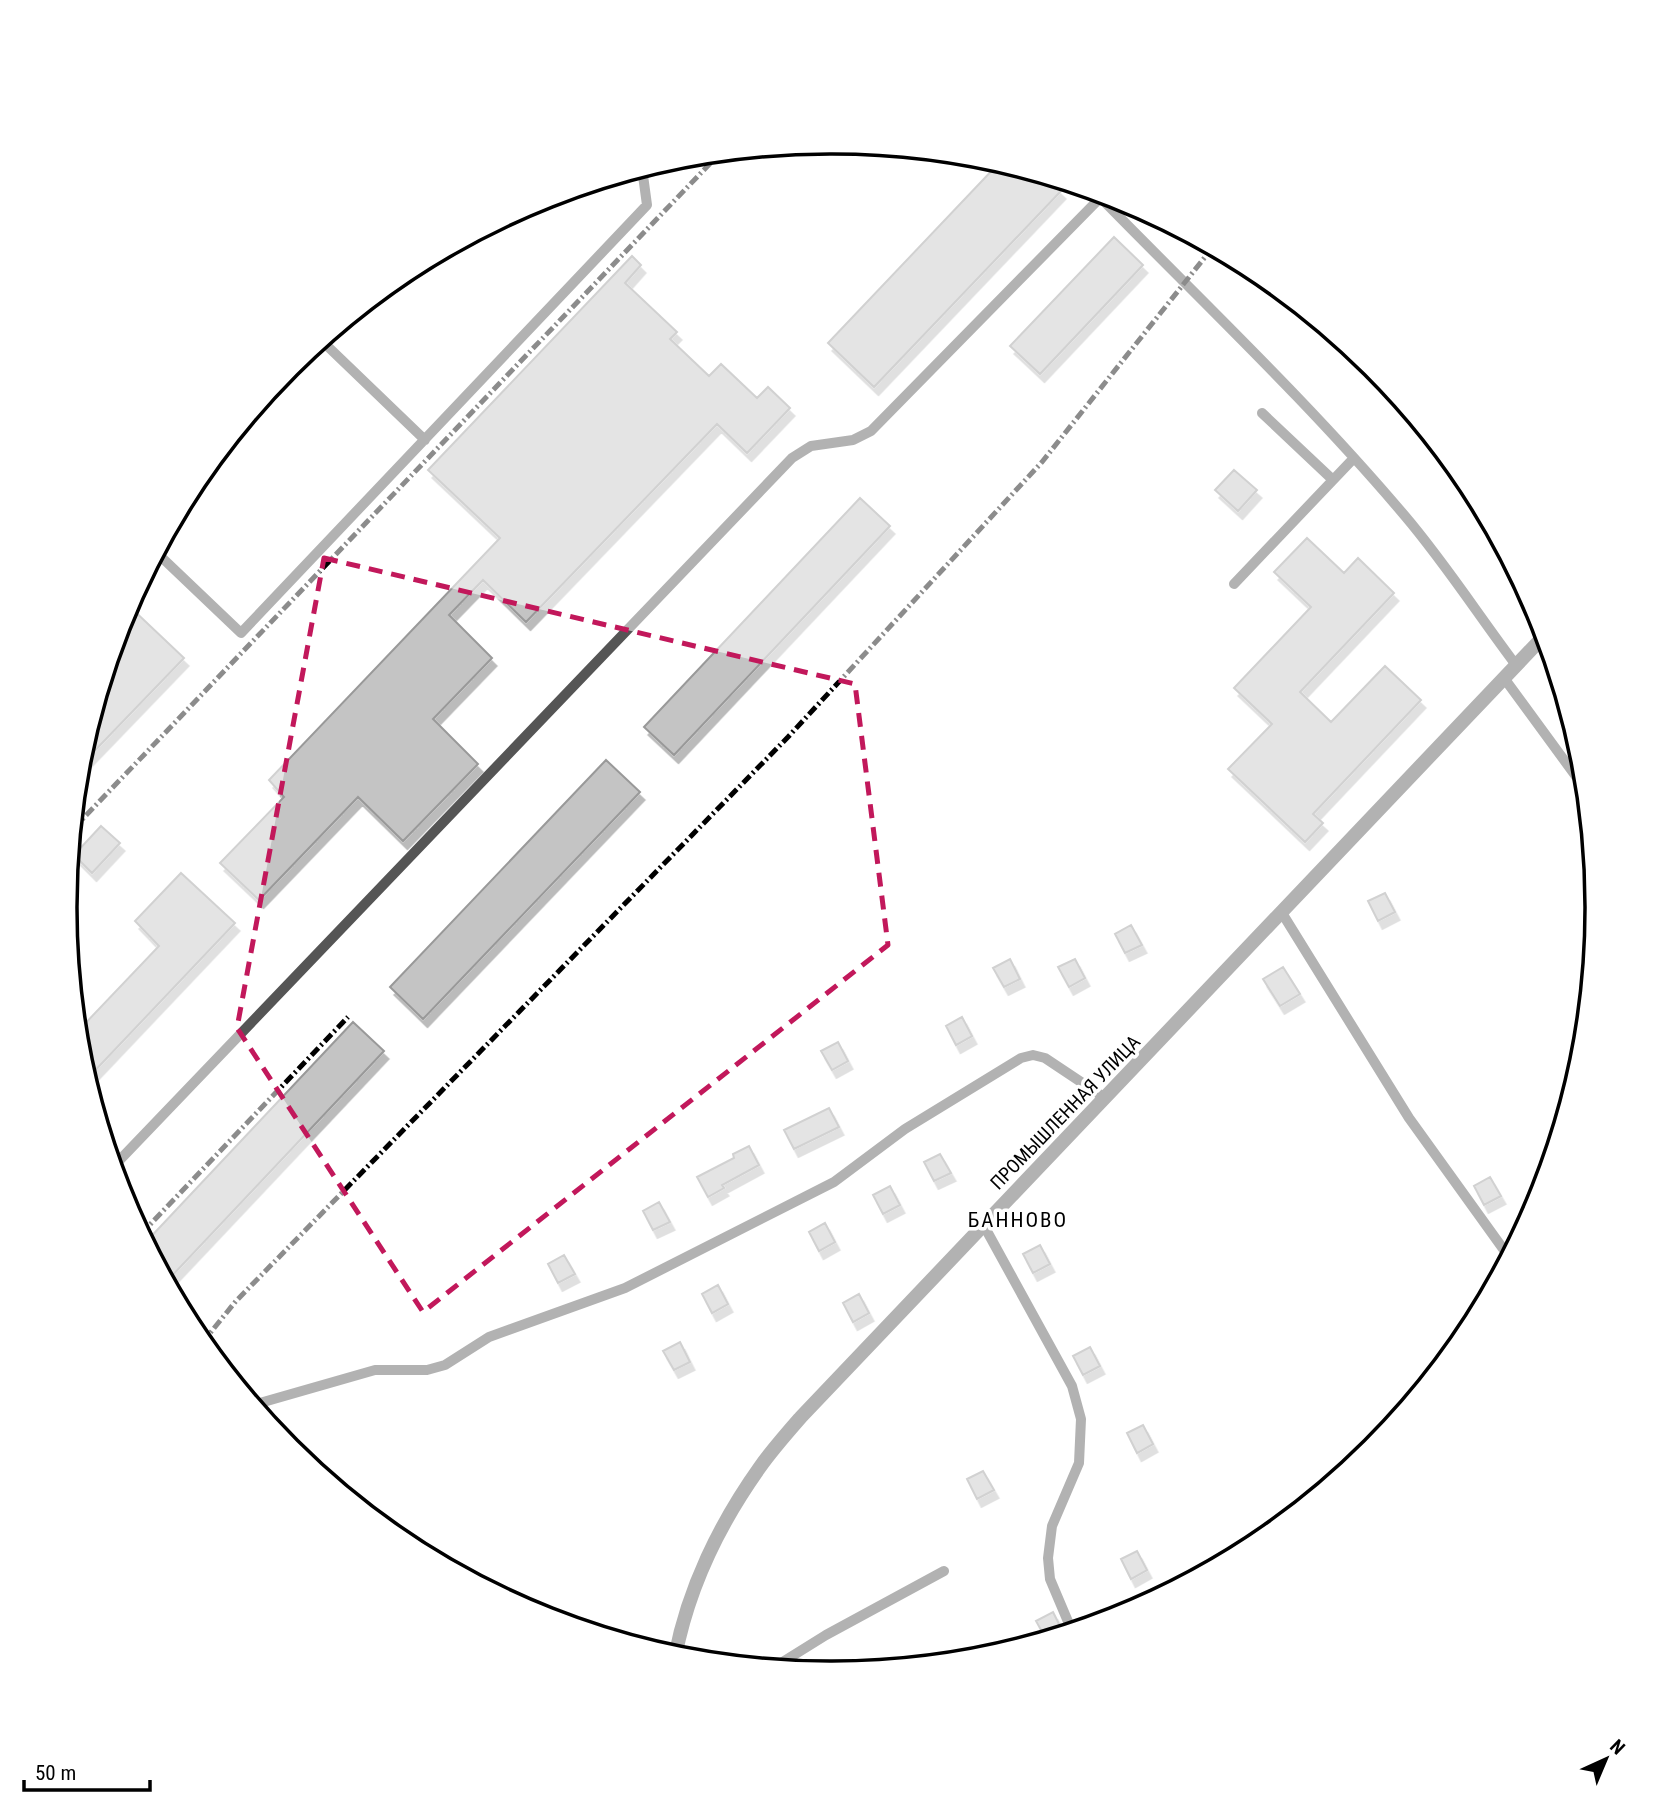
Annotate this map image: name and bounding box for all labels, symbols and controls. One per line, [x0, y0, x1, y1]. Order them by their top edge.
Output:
street label: ПРОМЫШЛЕННАЯ УЛИЦА [986, 1030, 1145, 1194]
district label: БАННОВО [968, 1208, 1068, 1232]
north arrow [1571, 1724, 1641, 1794]
text: N [1605, 1735, 1630, 1759]
scale bar [24, 1748, 150, 1792]
text: 50 m [35, 1761, 76, 1785]

